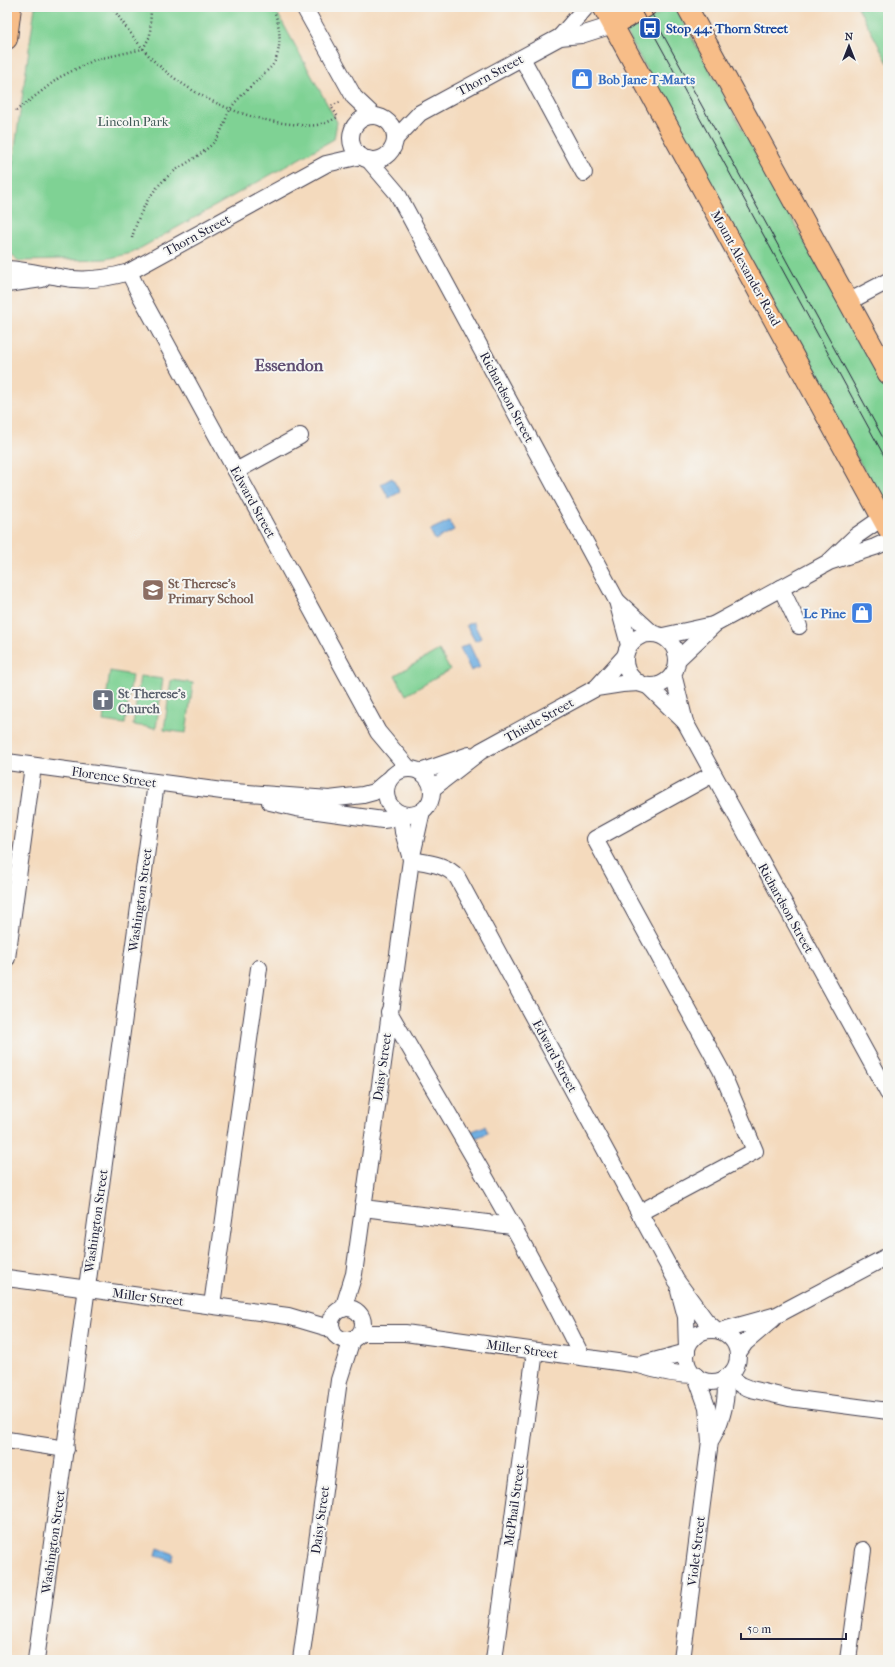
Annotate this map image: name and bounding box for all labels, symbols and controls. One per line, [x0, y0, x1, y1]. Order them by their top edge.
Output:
bus stop icon: Stop 44: Thorn Street [637, 15, 663, 41]
place label: Stop 44: Thorn Street [666, 21, 788, 37]
north arrow [829, 26, 869, 66]
text: N [845, 30, 854, 43]
street label: Thorn Street [454, 51, 526, 99]
shop icon: Bob Jane T-Marts [569, 66, 595, 92]
place label: Bob Jane T-Marts [598, 72, 695, 88]
park label: Lincoln Park [97, 114, 169, 129]
street label: Mount Alexander Road [708, 208, 784, 329]
street label: Thorn Street [161, 211, 233, 259]
street label: Richardson Street [477, 349, 537, 445]
district label: Essendon [255, 355, 325, 375]
street label: Edward Street [227, 463, 279, 541]
place label: St Therese's Primary School [168, 576, 254, 607]
school or university icon: St Therese's Primary School [140, 577, 166, 603]
shop icon: Le Pine [849, 600, 875, 626]
place label: Le Pine [803, 606, 847, 621]
place label: St Therese's Church [118, 686, 186, 716]
church icon: St Therese's Church [90, 687, 116, 713]
street label: Thistle Street [502, 695, 576, 745]
street label: Florence Street [71, 764, 158, 790]
street label: Washington Street [125, 847, 155, 954]
street label: Richardson Street [755, 860, 817, 956]
street label: Edward Street [530, 1017, 581, 1095]
street label: Daisy Street [370, 1032, 394, 1102]
street label: Washington Street [81, 1168, 111, 1275]
street label: Miller Street [111, 1285, 185, 1309]
street label: Miller Street [485, 1337, 559, 1361]
street label: McPhail Street [501, 1462, 527, 1547]
street label: Daisy Street [308, 1485, 332, 1555]
street label: Washington Street [38, 1489, 68, 1596]
street label: Violet Street [684, 1515, 708, 1588]
scale bar [741, 1615, 846, 1641]
text: 50 m [747, 1622, 771, 1636]

